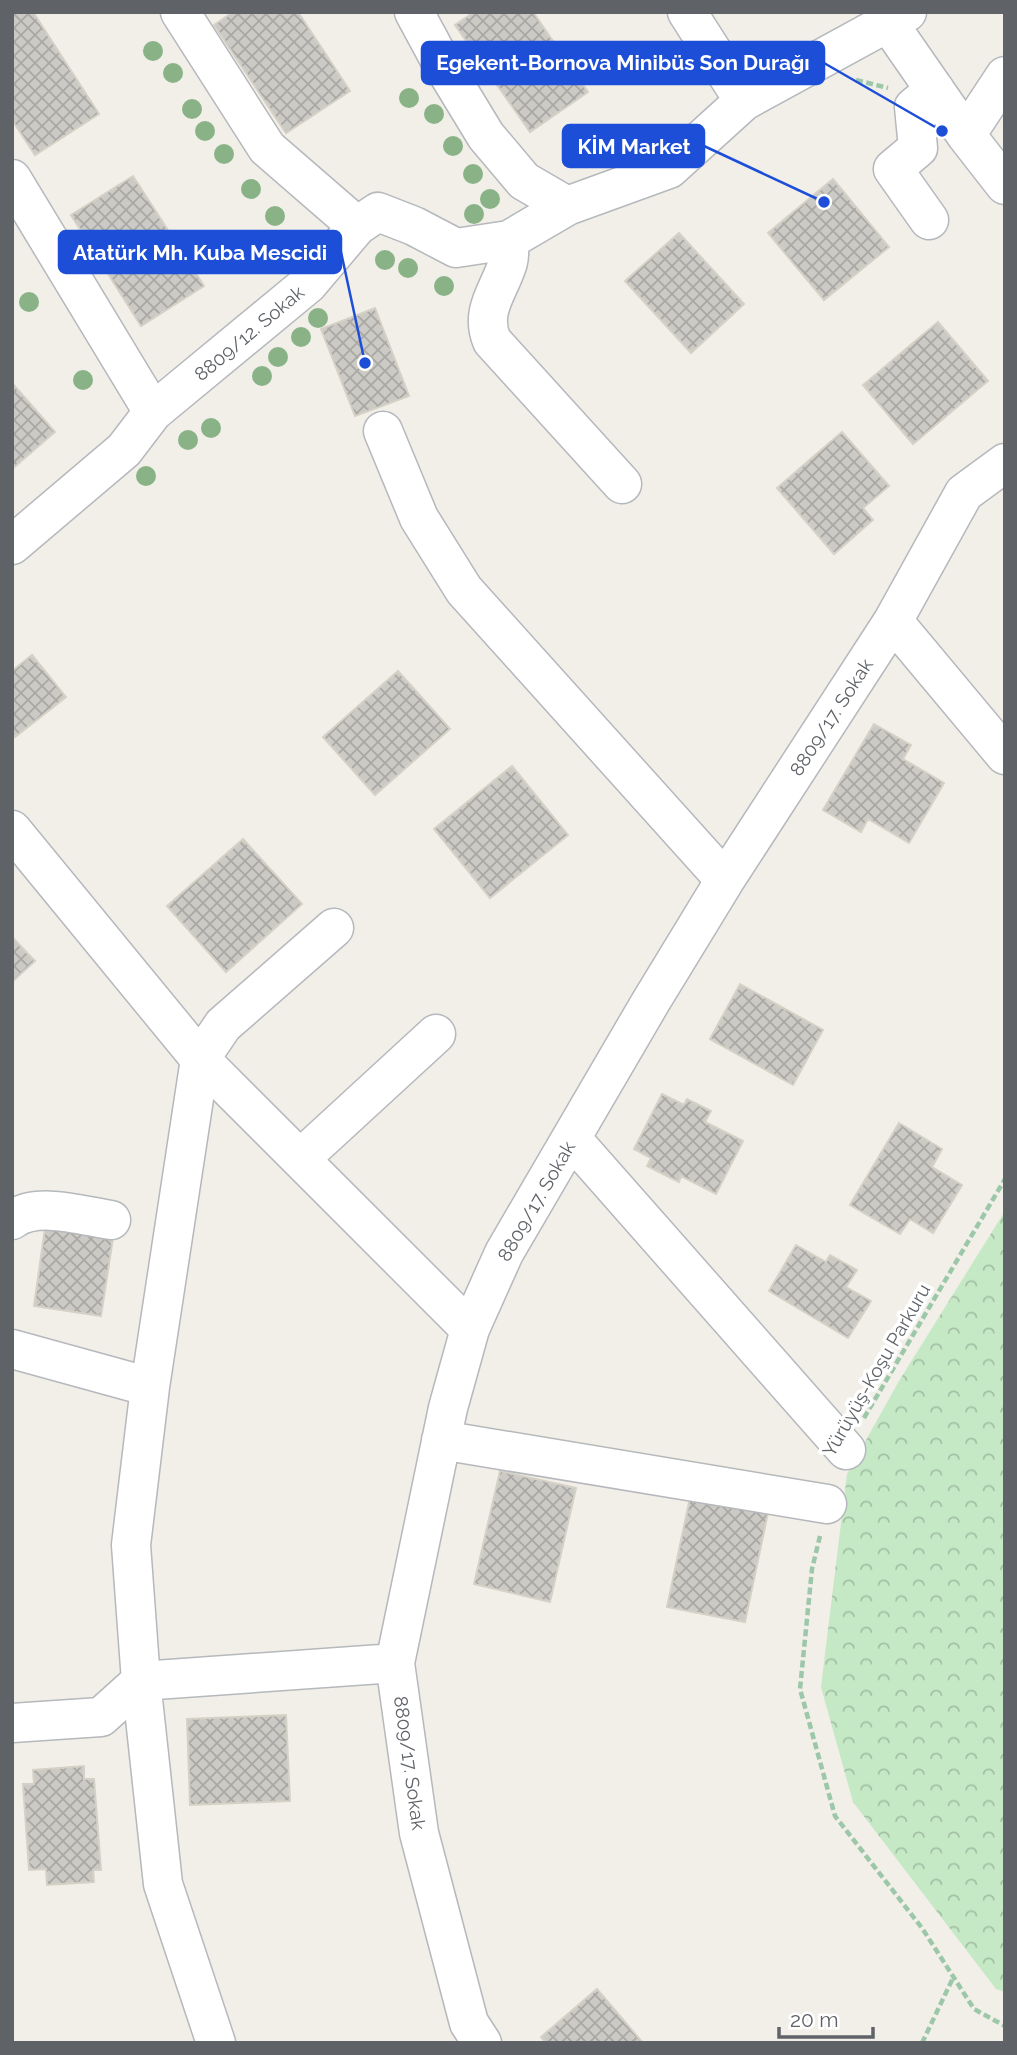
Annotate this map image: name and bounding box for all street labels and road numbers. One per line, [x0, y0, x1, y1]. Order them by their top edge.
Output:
street label: 8809/12. Sokak [190, 281, 308, 385]
street label: 8809/17. Sokak [785, 654, 877, 780]
street label: 8809/17. Sokak [493, 1137, 579, 1265]
street label: Yürüyüş-Koşu Parkuru [818, 1280, 934, 1460]
street label: 8809/17. Sokak [390, 1695, 430, 1831]

